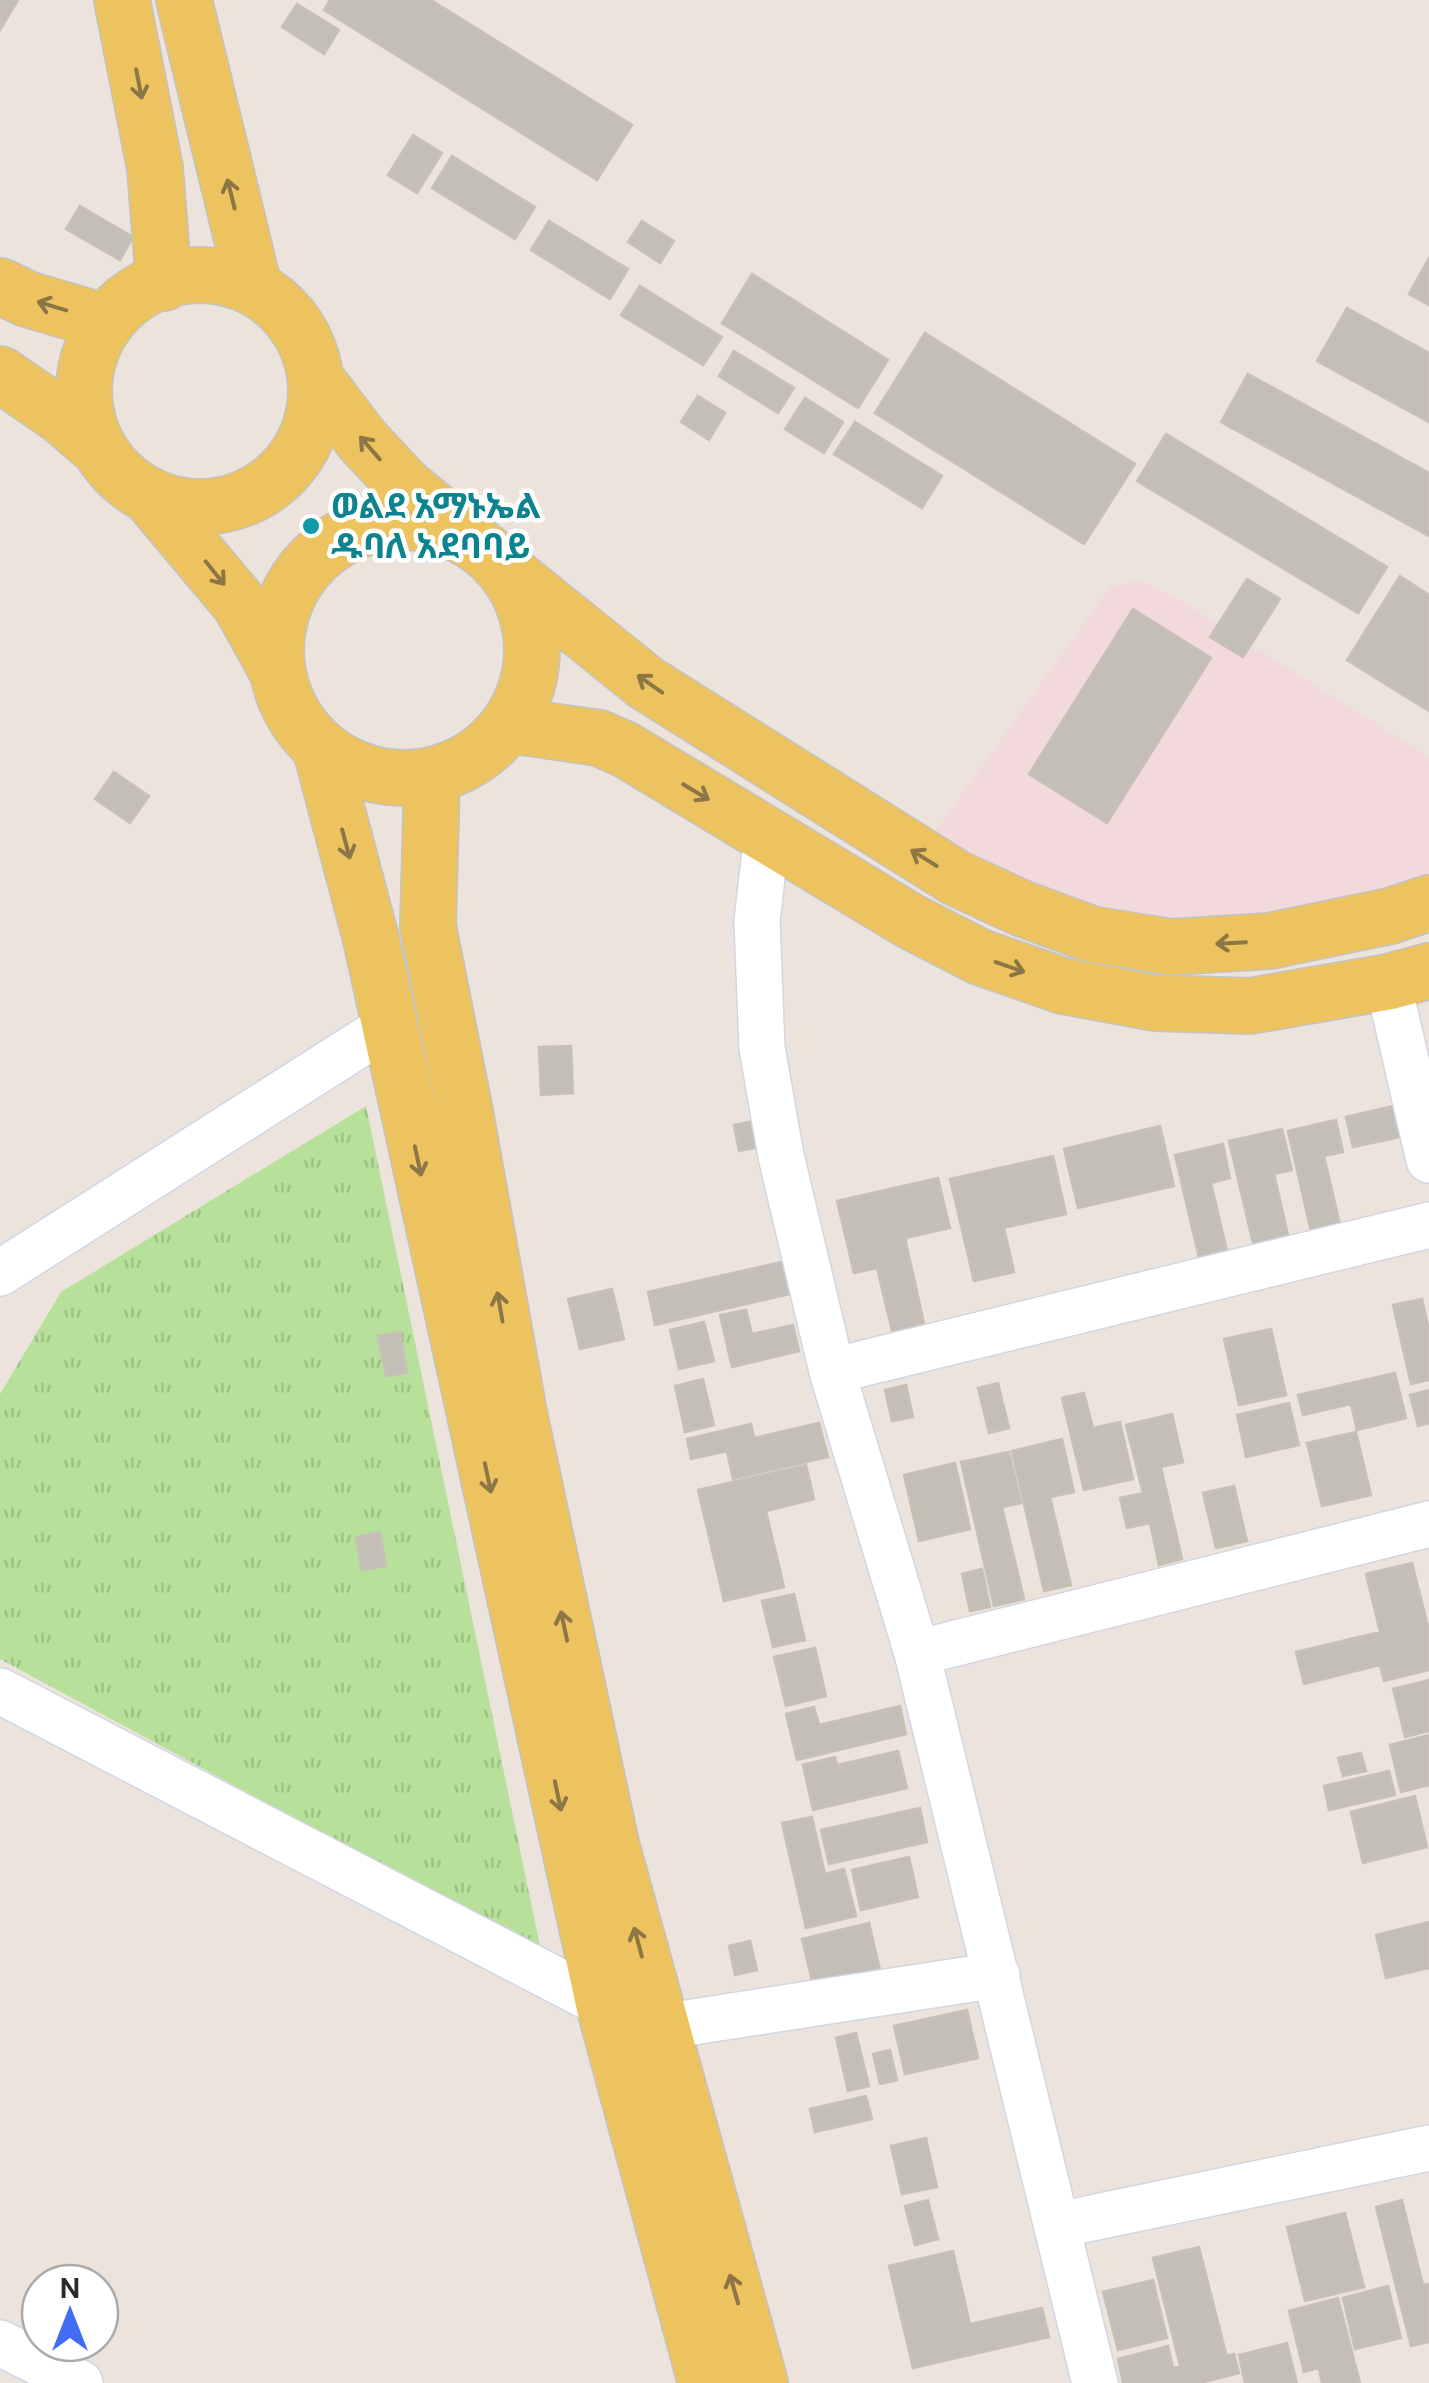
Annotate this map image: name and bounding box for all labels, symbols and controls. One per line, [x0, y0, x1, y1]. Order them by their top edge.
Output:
one-way arrow [130, 67, 149, 100]
one-way arrow [221, 179, 239, 211]
one-way arrow [36, 296, 68, 314]
one-way arrow [358, 436, 381, 461]
place label: ወልደ አማኑኤል ዱባለ አደባባይ [331, 483, 541, 569]
marker: ወልደ አማኑኤል ዱባለ አደባባይ [300, 515, 322, 537]
one-way arrow [203, 560, 225, 586]
one-way arrow [636, 674, 664, 695]
one-way arrow [681, 782, 710, 802]
one-way arrow [337, 828, 356, 859]
one-way arrow [911, 848, 939, 868]
one-way arrow [1216, 934, 1248, 953]
one-way arrow [993, 960, 1025, 978]
one-way arrow [409, 1144, 428, 1176]
one-way arrow [490, 1291, 509, 1324]
one-way arrow [480, 1461, 498, 1493]
one-way arrow [554, 1611, 573, 1643]
one-way arrow [550, 1779, 568, 1811]
one-way arrow [627, 1927, 646, 1958]
north arrow [20, 2263, 120, 2363]
text: N [60, 2270, 80, 2307]
one-way arrow [724, 2274, 742, 2305]

